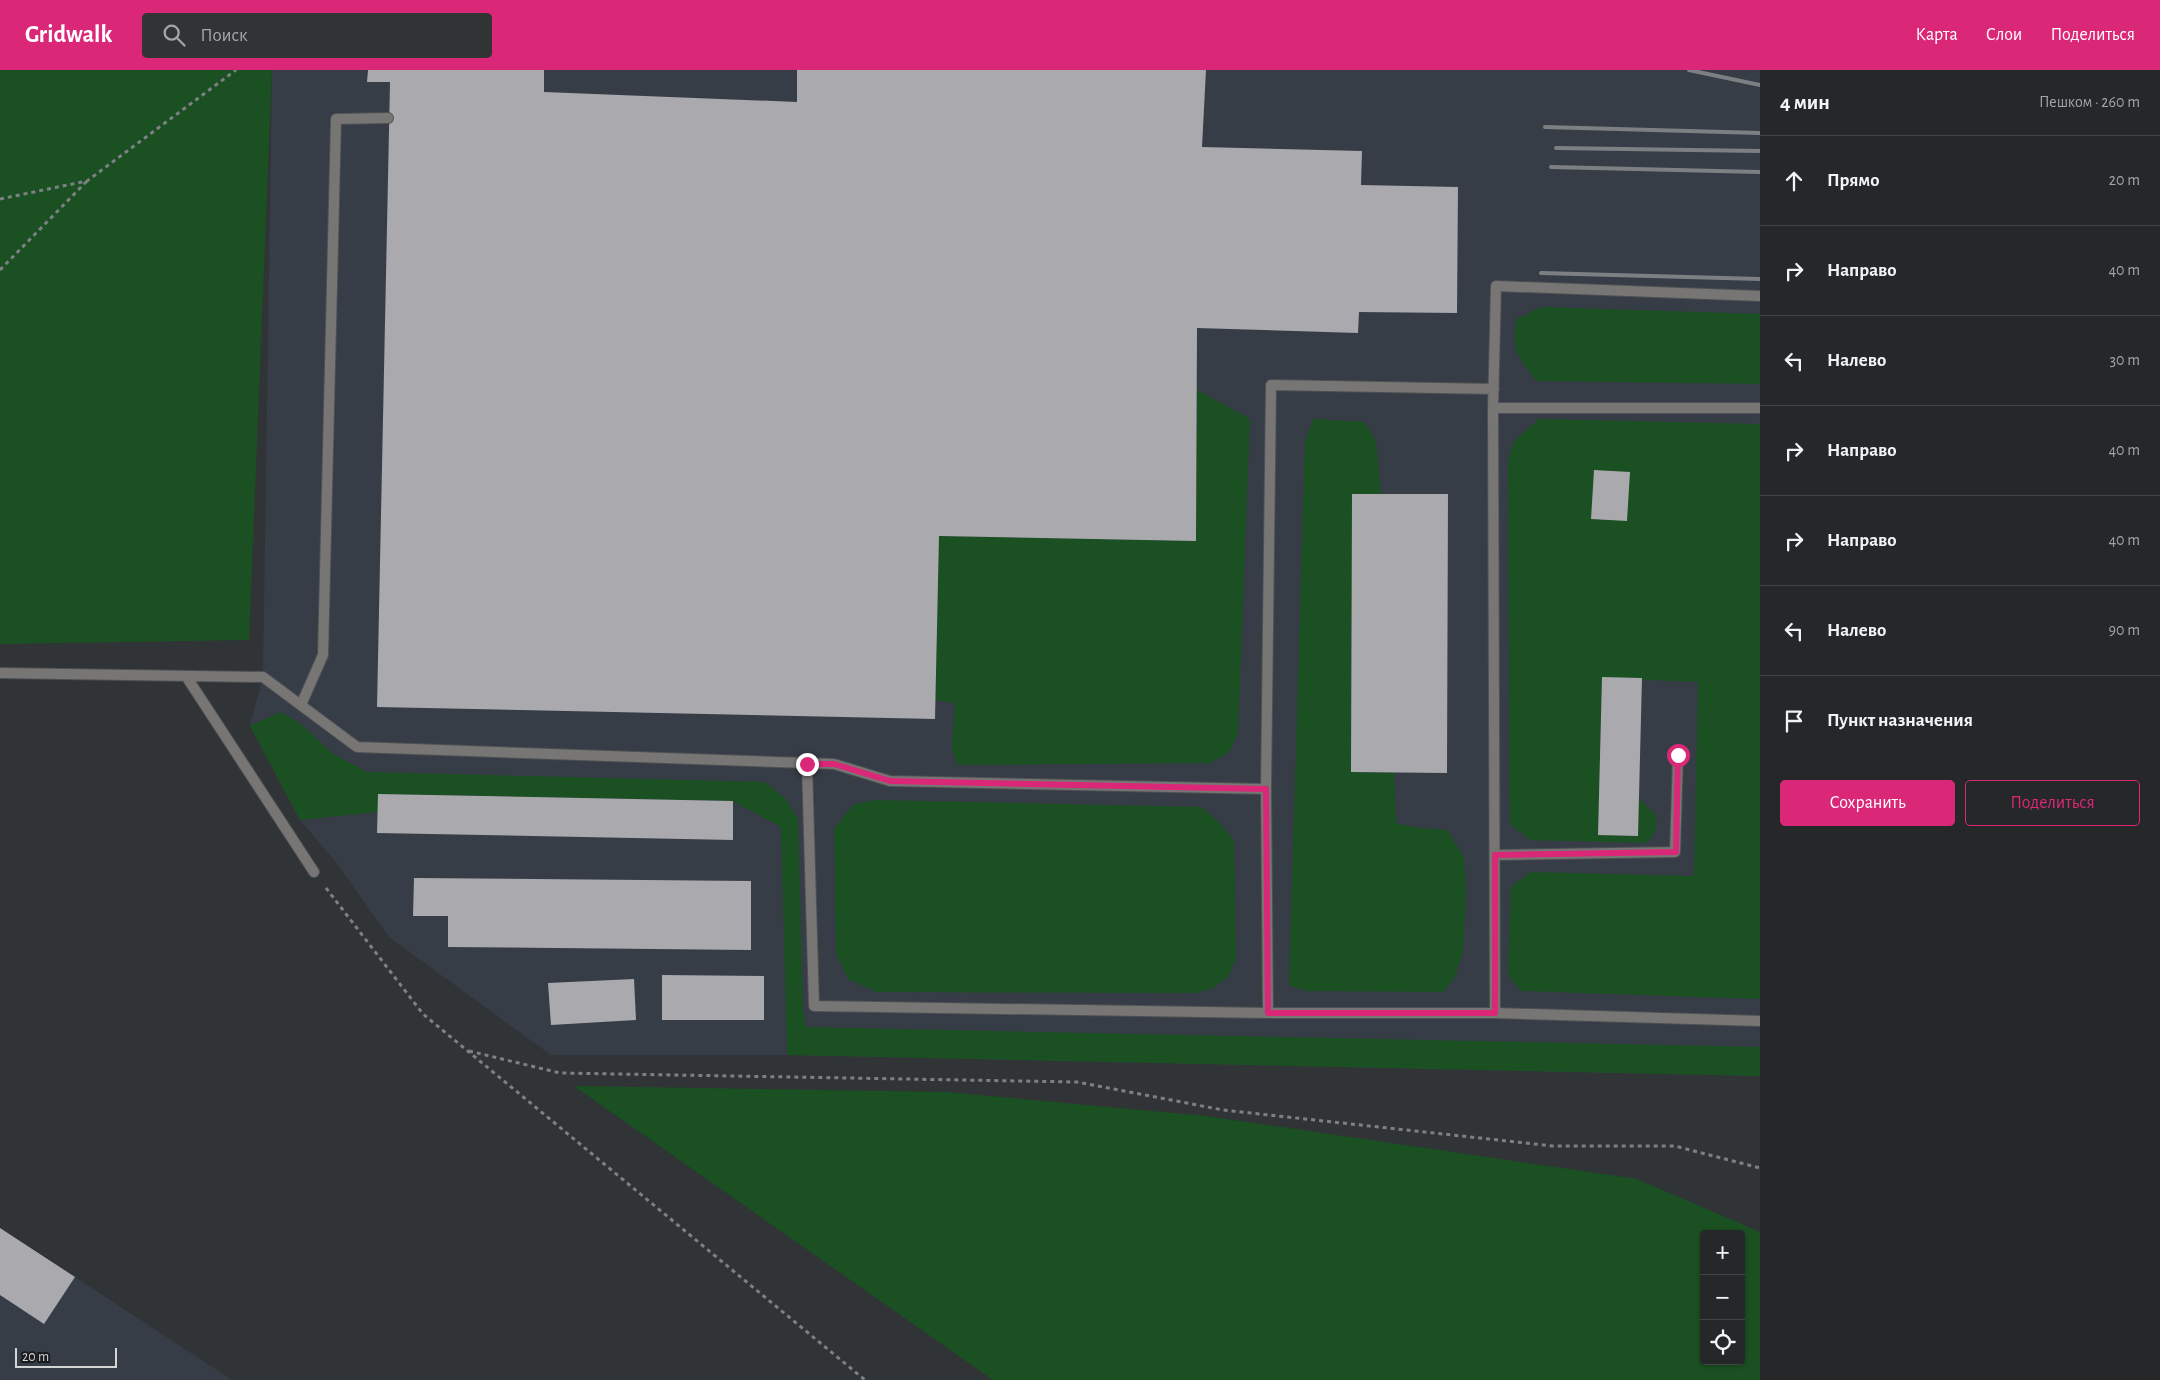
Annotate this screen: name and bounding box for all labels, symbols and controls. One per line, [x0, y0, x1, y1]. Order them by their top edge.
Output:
search box [142, 13, 492, 58]
icon: search [160, 21, 188, 49]
text: Gridwalk [25, 23, 112, 47]
text: Поиск [200, 26, 248, 45]
text: Карта [1916, 26, 1958, 44]
text: Слои [1986, 26, 2022, 44]
text: Поделиться [2050, 26, 2135, 44]
text: 4 мин [1780, 92, 1830, 113]
text: Пешком · 260 m [2039, 94, 2140, 110]
icon: ahead [1780, 167, 1808, 195]
text: Прямо [1827, 171, 1880, 190]
text: 20 m [2109, 172, 2140, 188]
icon: right [1780, 257, 1808, 285]
text: Направо [1827, 261, 1897, 280]
text: 40 m [2108, 262, 2140, 278]
icon: left [1780, 347, 1808, 375]
text: Налево [1827, 351, 1886, 370]
text: 30 m [2110, 352, 2140, 368]
icon: right [1780, 437, 1808, 465]
text: Направо [1827, 441, 1897, 460]
text: 40 m [2108, 442, 2140, 458]
icon: right [1780, 527, 1808, 555]
text: Направо [1827, 531, 1897, 550]
text: 40 m [2108, 532, 2140, 548]
icon: left [1780, 617, 1808, 645]
text: Налево [1827, 621, 1886, 640]
text: 90 m [2109, 622, 2140, 638]
icon: arrive [1780, 707, 1808, 735]
text: Пункт назначения [1827, 711, 1973, 730]
route start [1667, 744, 1690, 767]
route end [796, 753, 819, 776]
button: Сохранить [1780, 780, 1955, 826]
button: Поделиться [1965, 780, 2140, 826]
map controls [1700, 1230, 1745, 1365]
button: + [1700, 1230, 1745, 1275]
button: − [1700, 1275, 1745, 1320]
button: locate [1700, 1320, 1745, 1365]
scale bar [15, 1345, 118, 1368]
text: 20 m [22, 1350, 49, 1364]

